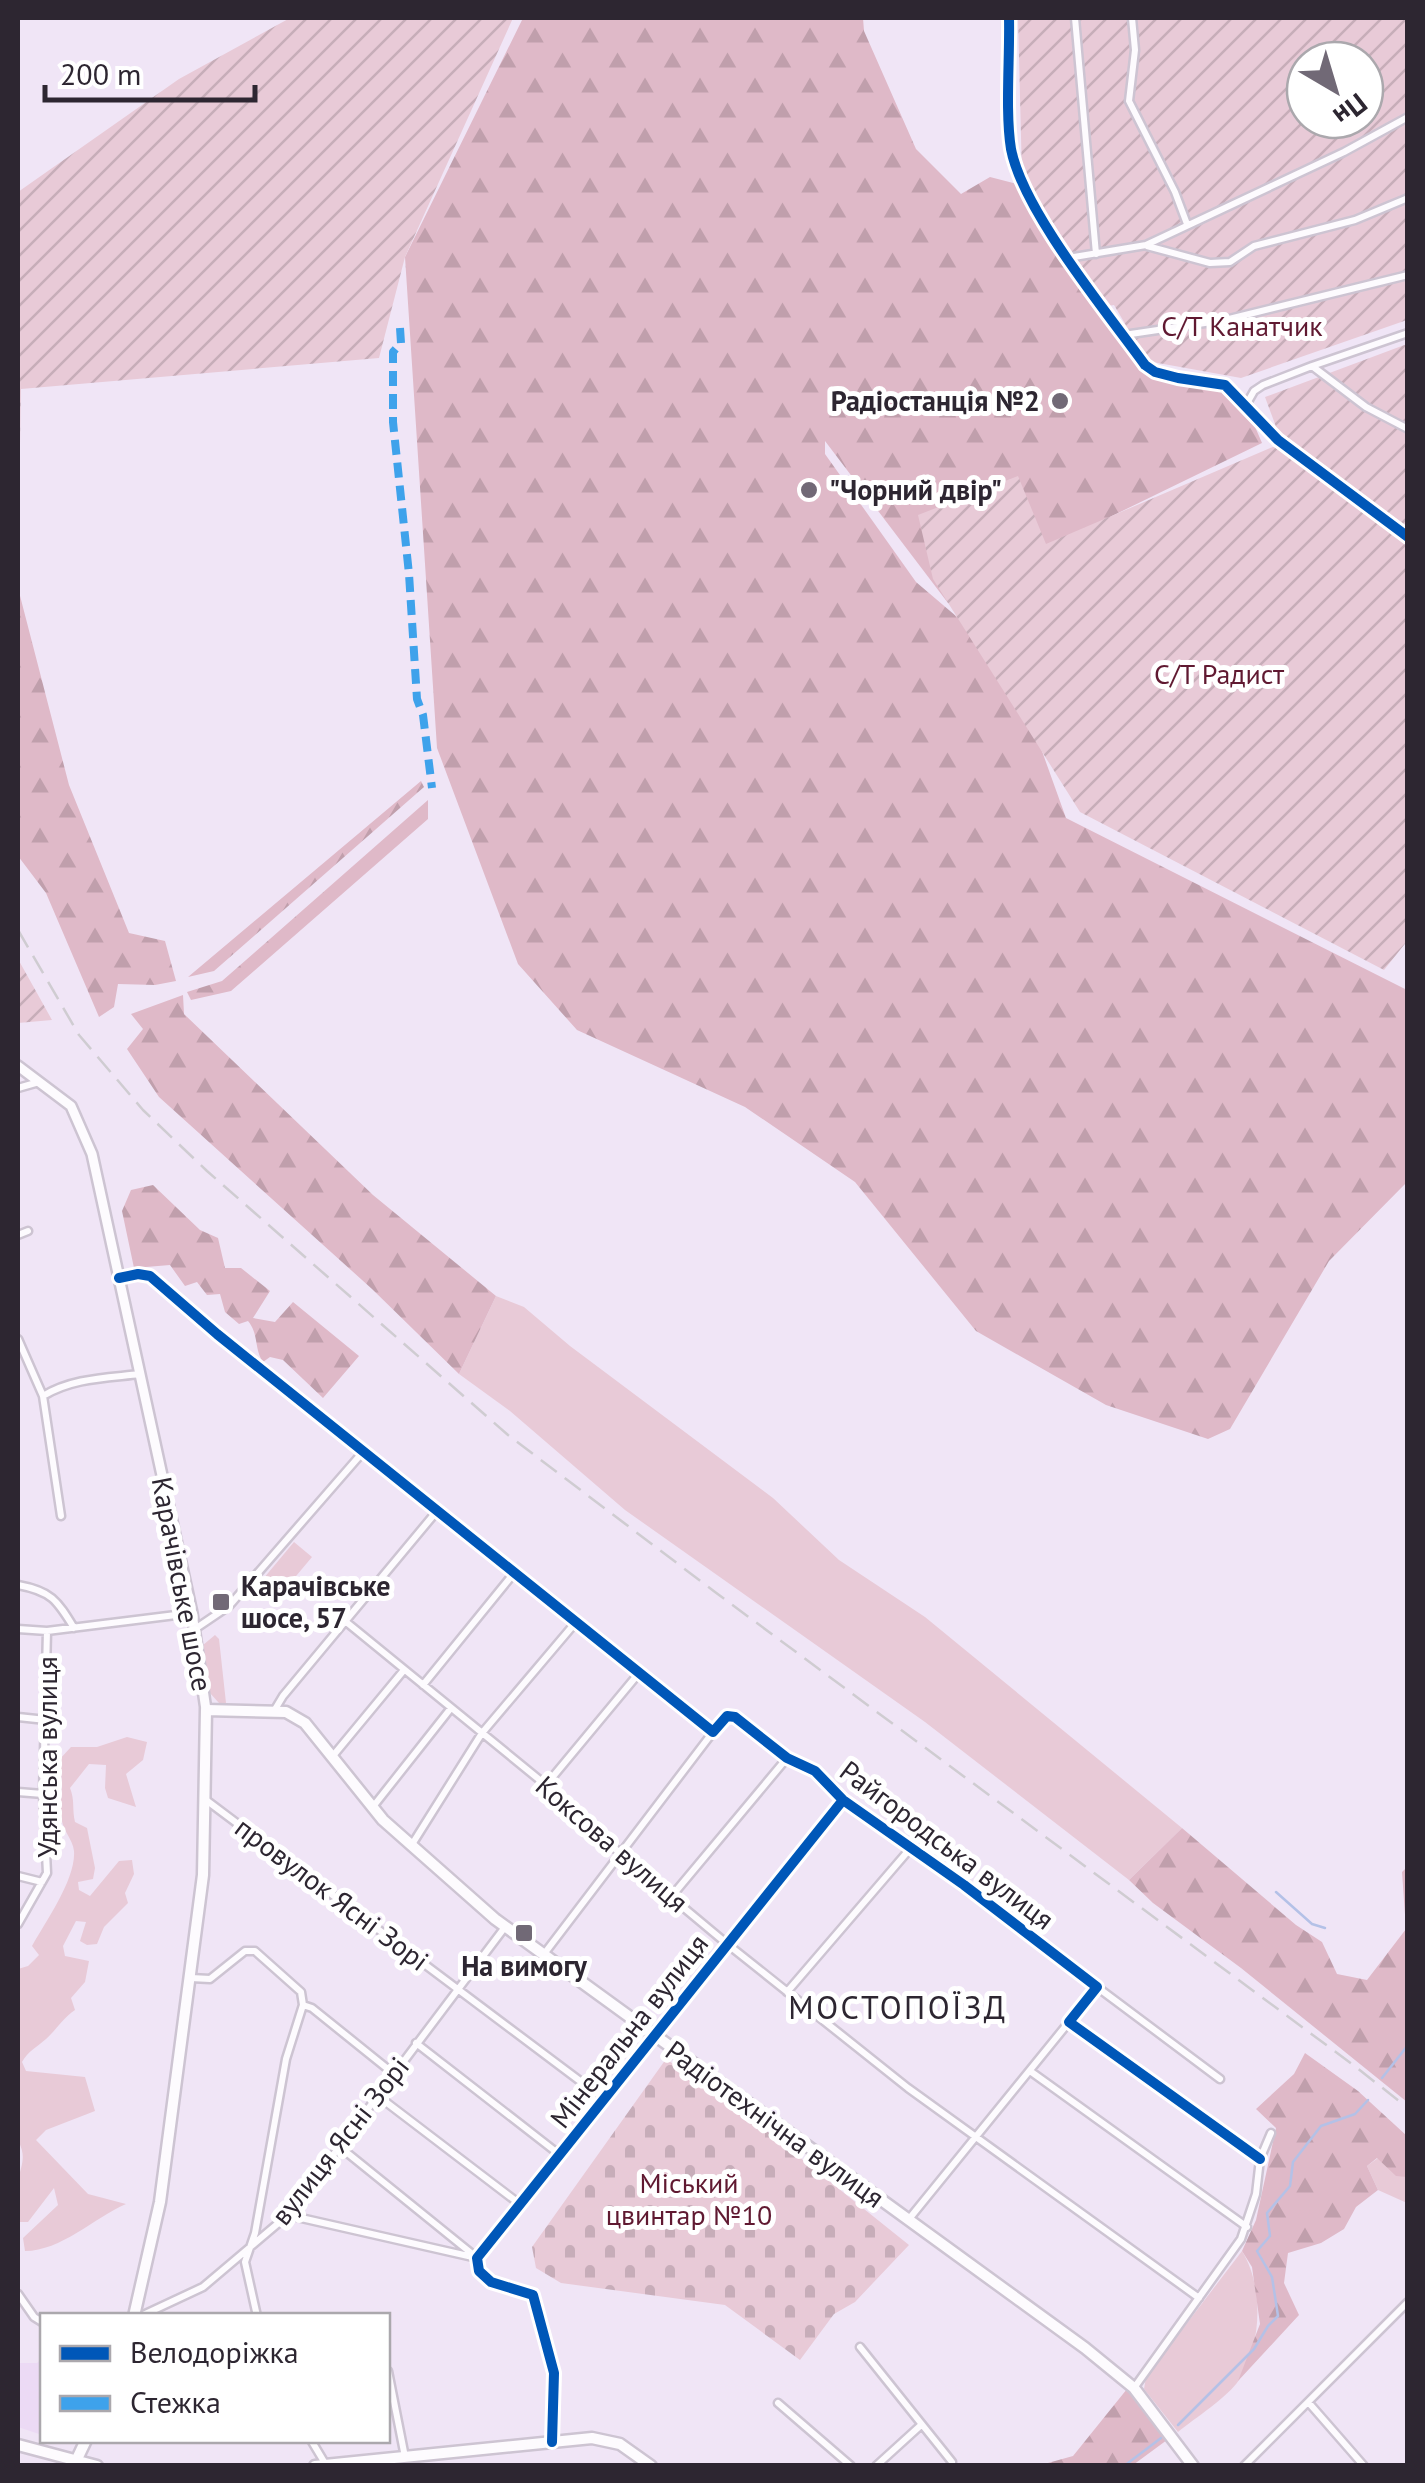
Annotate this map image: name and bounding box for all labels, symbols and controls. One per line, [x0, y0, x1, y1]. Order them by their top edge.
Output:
scale bar [45, 40, 255, 102]
north arrow [1285, 40, 1385, 140]
text: 200 m [60, 54, 141, 93]
text: Пн [1326, 85, 1375, 135]
park label: С/Т Канатчик [1161, 307, 1323, 344]
place label: Радiостанцiя №2 [831, 382, 1040, 419]
marker: Радiостанцiя №2 [1049, 390, 1071, 412]
place label: "Чорний двір" [829, 471, 1002, 508]
marker: "Чорний двір" [798, 479, 820, 501]
park label: С/Т Радист [1154, 655, 1285, 692]
street label: Карачівське шосе [144, 1474, 221, 1694]
place label: Карачівське шосе, 57 [241, 1567, 390, 1636]
marker: Карачівське шосе, 57 [210, 1591, 232, 1613]
street label: Удянська вулиця [28, 1656, 65, 1858]
street label: Райгородська вулиця [833, 1752, 1062, 1937]
street label: Коксова вулиця [528, 1767, 696, 1920]
street label: провулок Ясні Зорі [228, 1809, 437, 1979]
marker: На вимогу [513, 1922, 535, 1944]
street label: Мінеральна вулиця [541, 1926, 716, 2135]
place label: На вимогу [461, 1947, 587, 1984]
district label: МОСТОПОЇЗД [788, 1986, 1008, 2028]
street label: Радіотехнічна вулиця [658, 2032, 892, 2216]
street label: вулиця Ясні Зорі [262, 2049, 417, 2232]
park label: Міський цвинтар №10 [606, 2164, 772, 2233]
legend [40, 2313, 390, 2443]
text: Велодоріжка [130, 2332, 299, 2371]
text: Стежка [130, 2382, 221, 2421]

